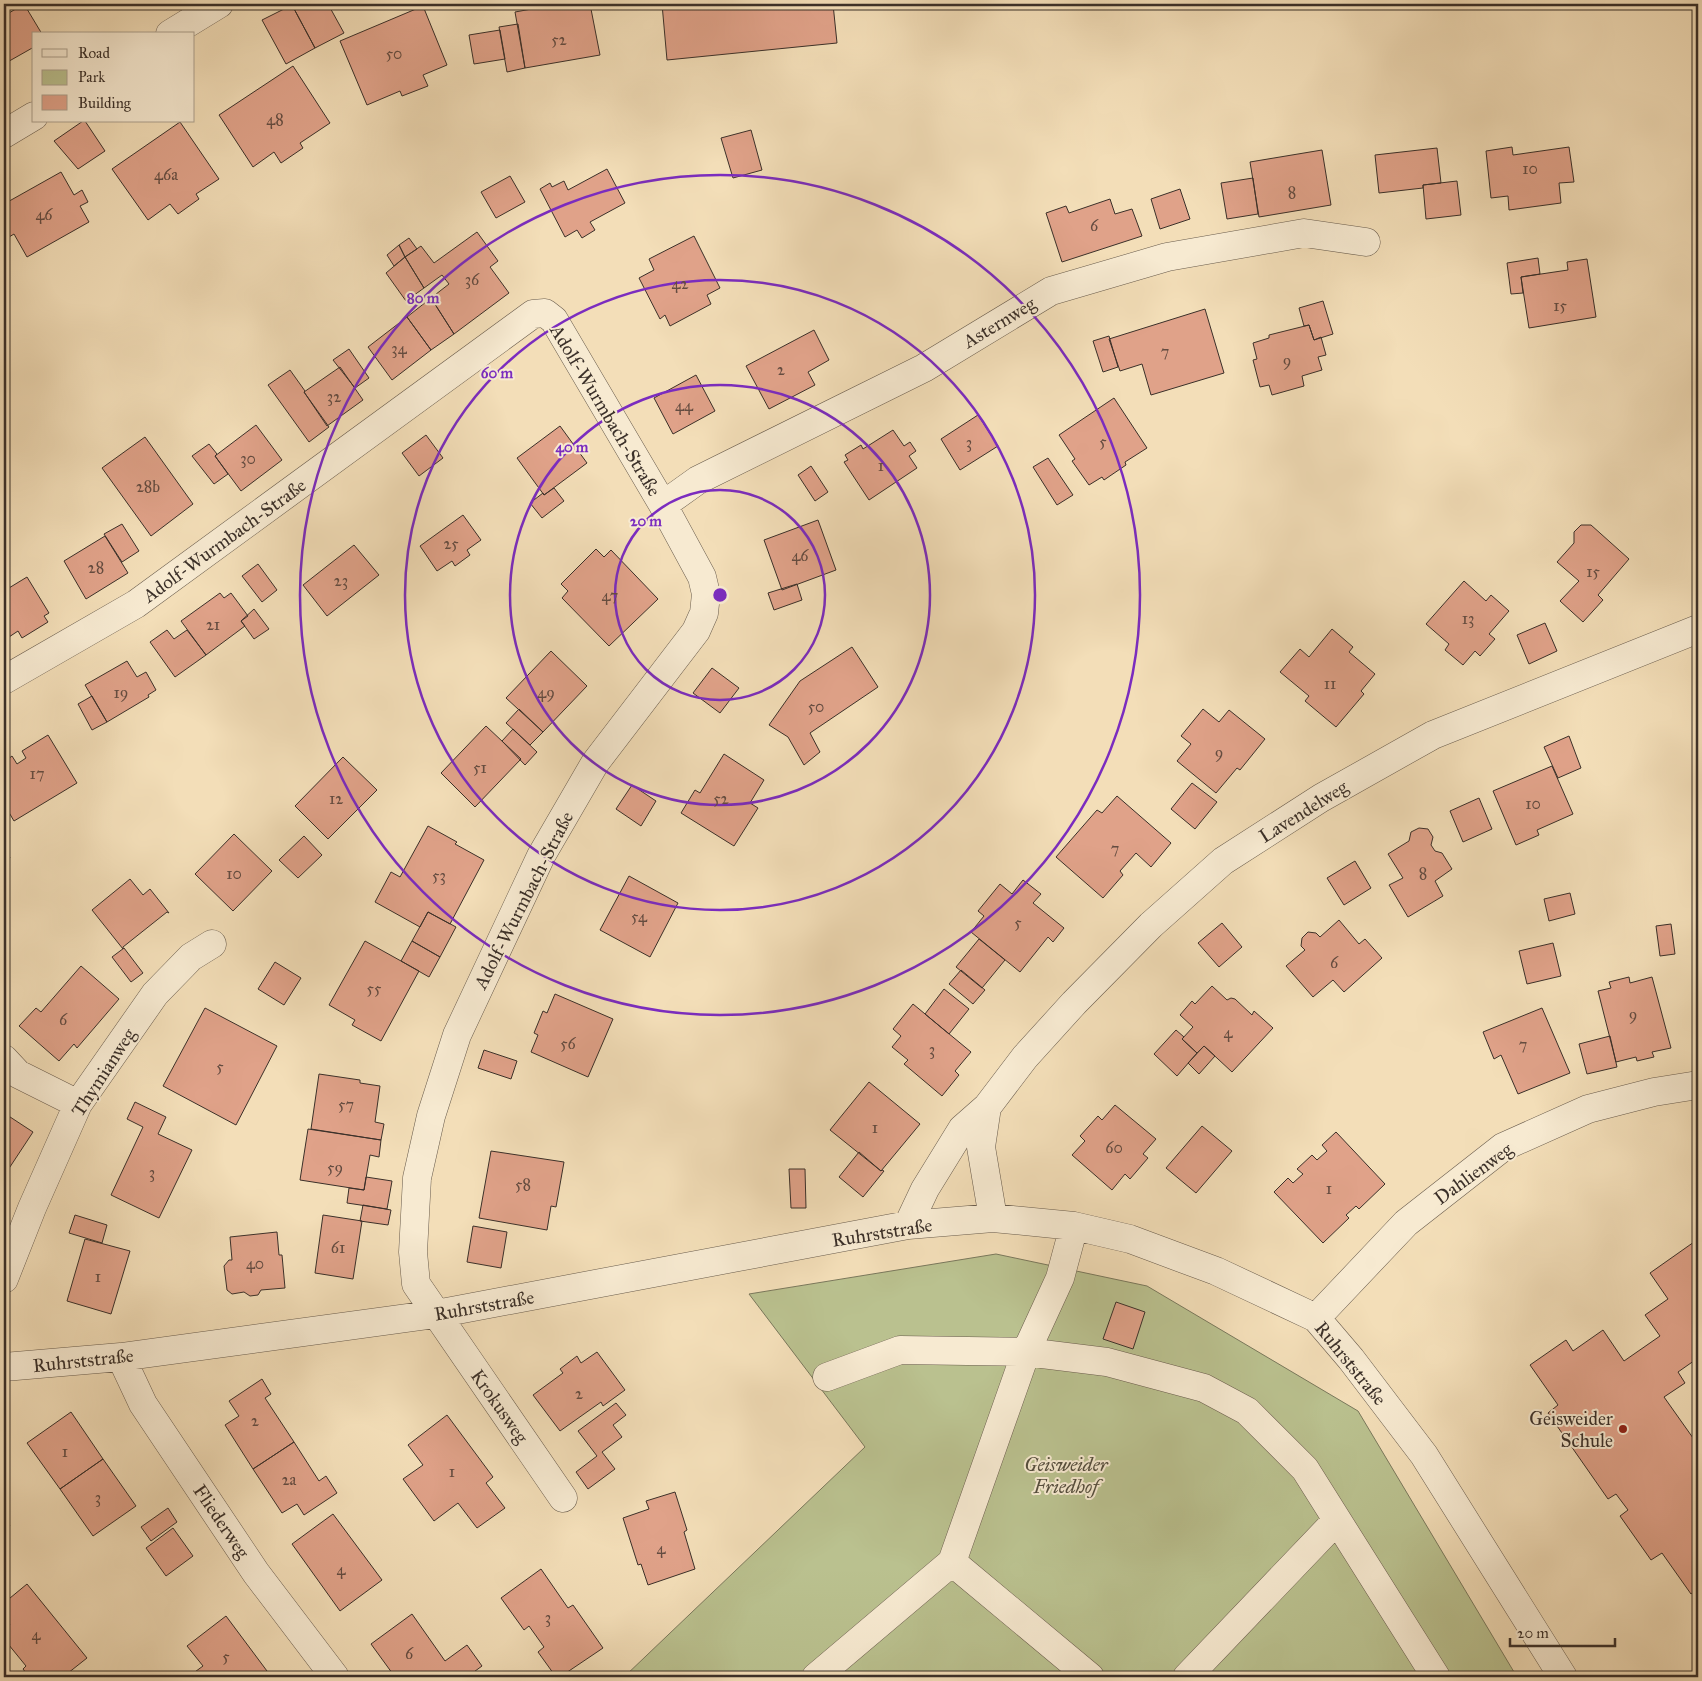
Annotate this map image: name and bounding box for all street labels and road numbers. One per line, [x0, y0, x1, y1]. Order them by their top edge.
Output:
street label: Asternweg [958, 292, 1040, 354]
street label: Adolf-Wurmbach-Straße [545, 319, 666, 500]
street label: Adolf-Wurmbach-Straße [137, 473, 311, 608]
street label: Lavendelweg [1255, 775, 1353, 849]
street label: Adolf-Wurmbach-Straße [468, 807, 578, 994]
street label: Thymianweg [66, 1024, 141, 1121]
street label: Dahlienweg [1430, 1137, 1518, 1210]
street label: Ruhrststraße [830, 1213, 934, 1252]
street label: Ruhrststraße [432, 1285, 536, 1326]
street label: Ruhrststraße [1310, 1317, 1391, 1410]
street label: Ruhrststraße [32, 1344, 135, 1377]
street label: Krokusweg [465, 1365, 533, 1448]
street label: Fliederweg [188, 1480, 255, 1563]

